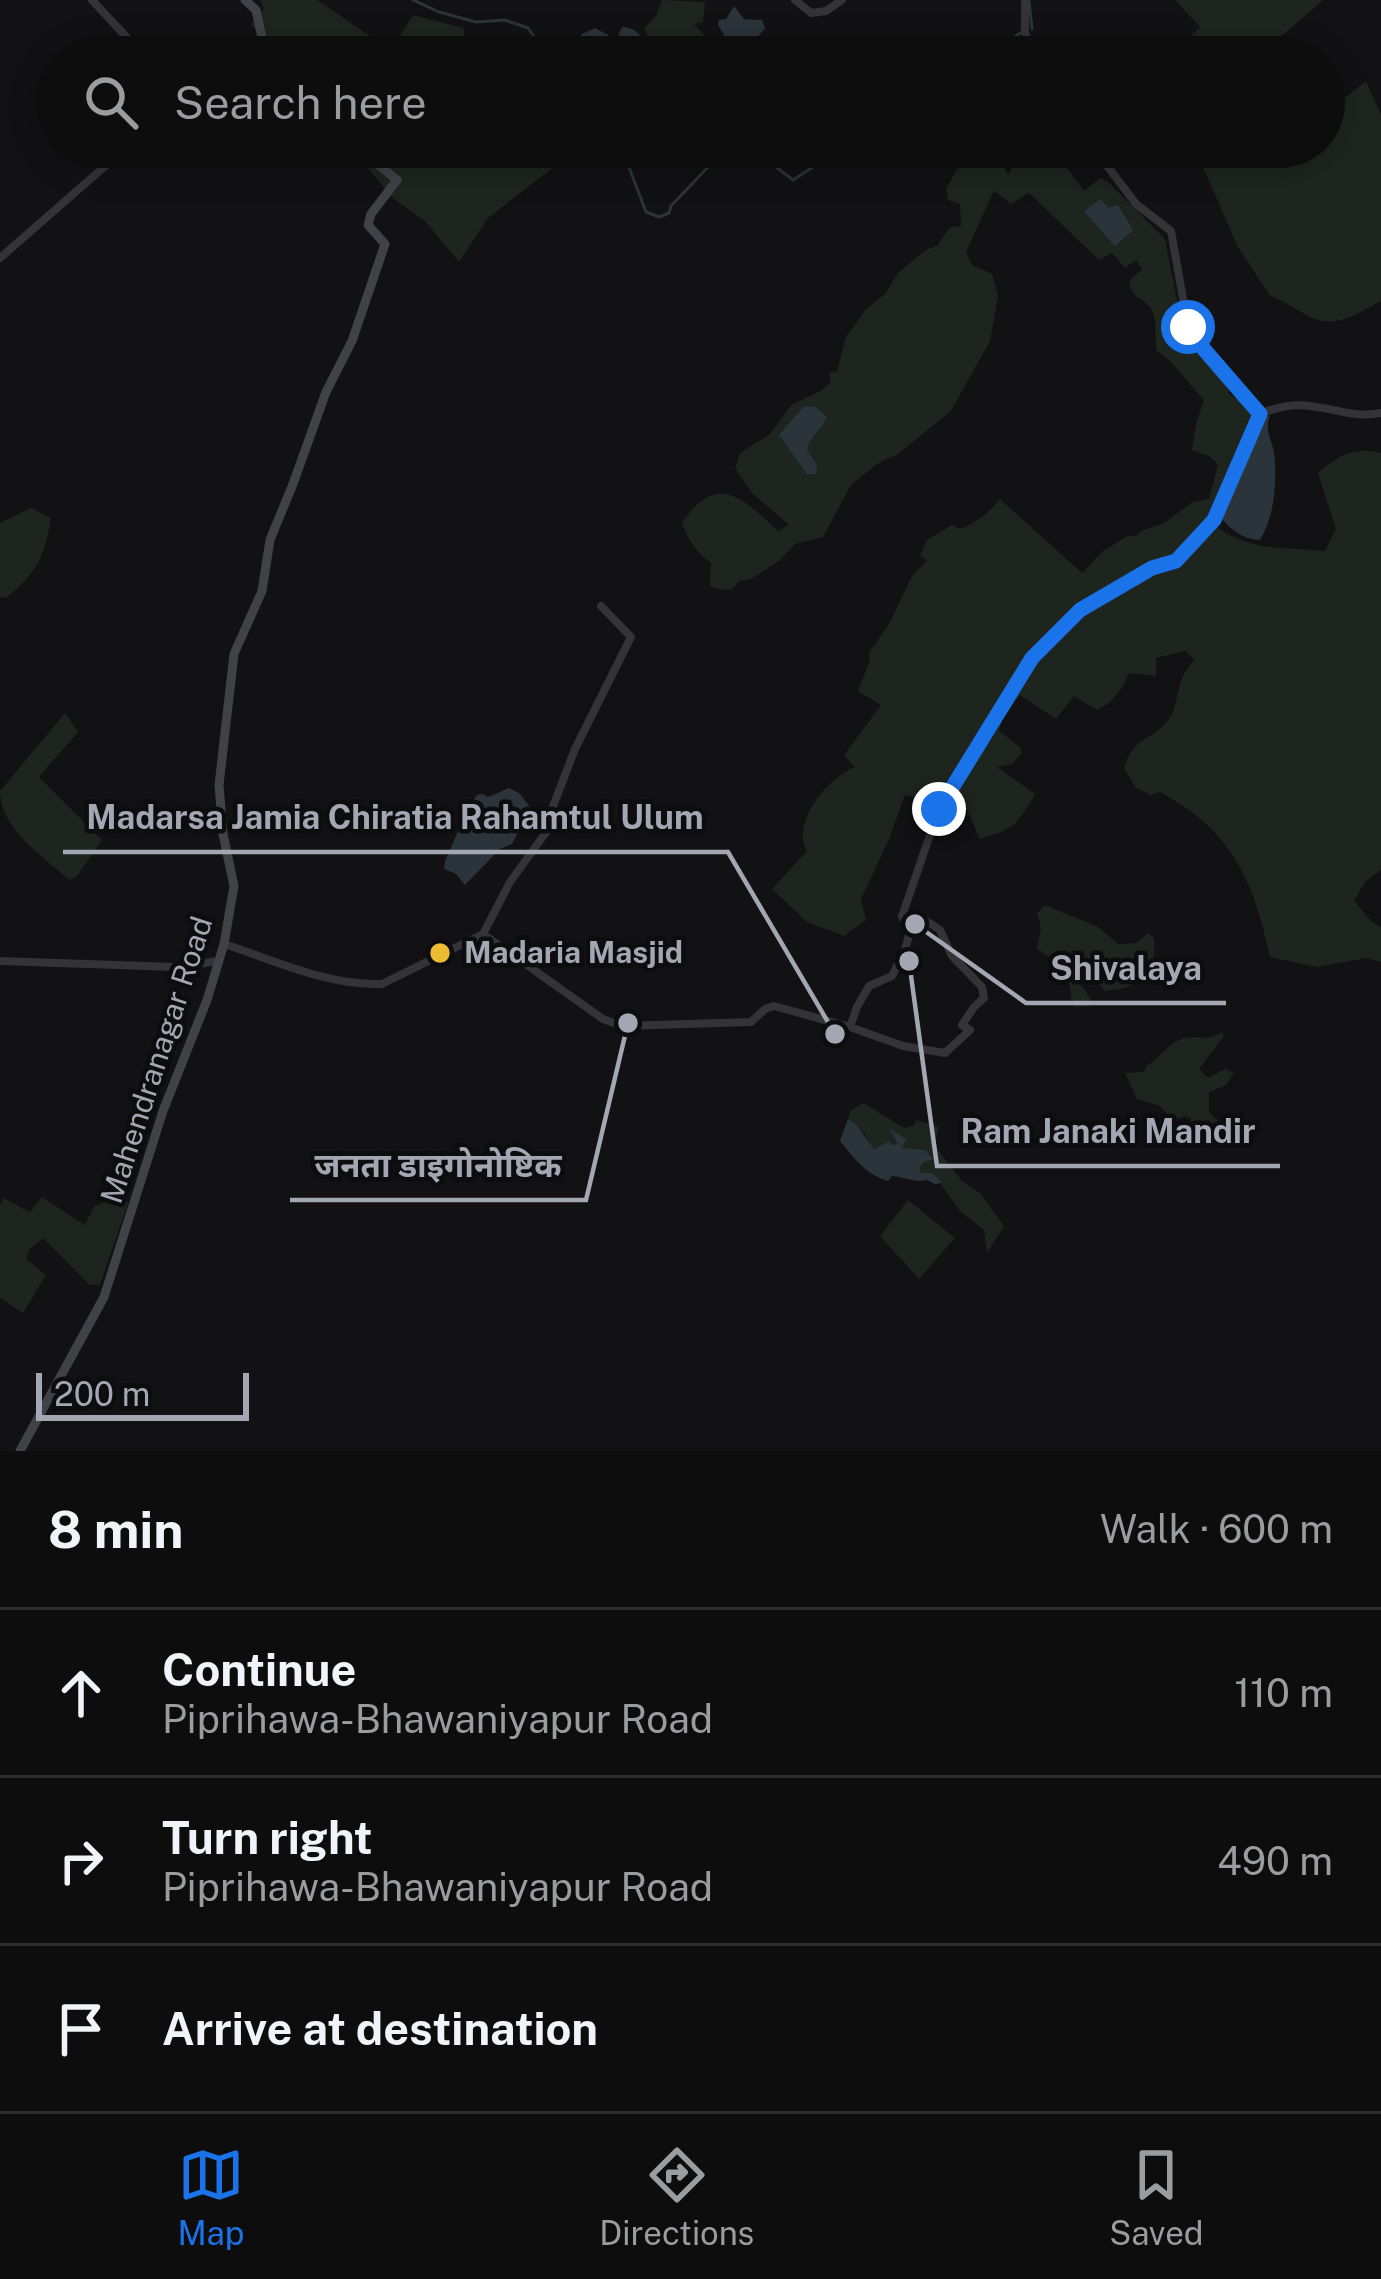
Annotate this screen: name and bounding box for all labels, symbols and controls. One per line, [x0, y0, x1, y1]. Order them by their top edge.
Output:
search box [36, 36, 1345, 168]
icon: search [78, 69, 144, 135]
text: Search here [174, 76, 427, 129]
route start [1161, 300, 1215, 354]
route end [912, 782, 966, 836]
callout: Madarsa Jamia Chiratia Rahamtul Ulum [63, 783, 728, 852]
text: Madarsa Jamia Chiratia Rahamtul Ulum [86, 798, 704, 836]
street label: Mahendranagar Road [93, 912, 219, 1208]
place label: Madaria Masjid [464, 934, 683, 970]
callout: Shivalaya [1026, 934, 1226, 1003]
marker: Madaria Masjid [427, 940, 453, 966]
text: Shivalaya [1050, 949, 1202, 987]
callout: Ram Janaki Mandir [937, 1097, 1280, 1166]
text: Ram Janaki Mandir [961, 1112, 1256, 1150]
callout: जनता डाइगोनोष्टिक [290, 1131, 586, 1200]
text: जनता डाइगोनोष्टिक [314, 1146, 562, 1184]
scale bar [36, 1367, 249, 1420]
text: 200 m [54, 1375, 150, 1413]
text: 8 min [48, 1500, 183, 1559]
text: Walk · 600 m [1100, 1506, 1333, 1552]
text: Continue [162, 1643, 356, 1696]
icon: ahead [48, 1660, 114, 1726]
text: 110 m [1234, 1670, 1333, 1716]
text: Piprihawa-Bhawaniyapur Road [162, 1696, 713, 1742]
text: Turn right [162, 1811, 373, 1864]
icon: right [48, 1828, 114, 1894]
text: 490 m [1217, 1838, 1333, 1884]
text: Piprihawa-Bhawaniyapur Road [162, 1864, 713, 1910]
icon: arrive [48, 1996, 114, 2062]
text: Arrive at destination [162, 2002, 598, 2055]
tab: Map [177, 2142, 244, 2252]
tab: Directions [599, 2142, 754, 2252]
tab: Saved [1109, 2142, 1204, 2252]

